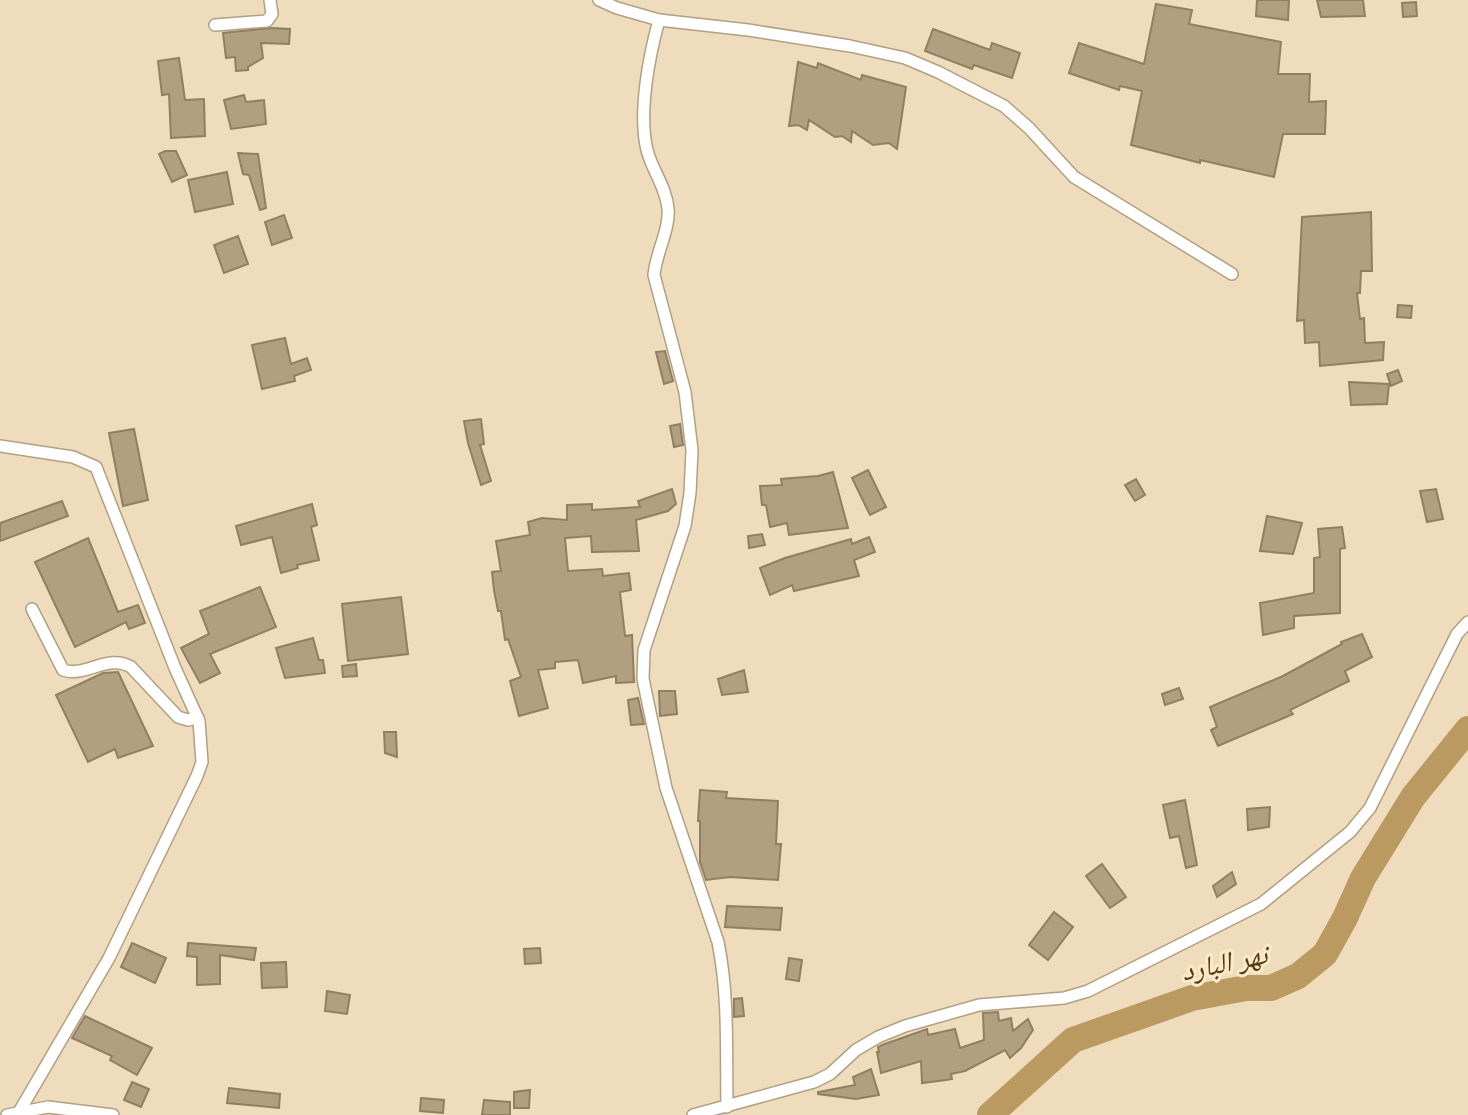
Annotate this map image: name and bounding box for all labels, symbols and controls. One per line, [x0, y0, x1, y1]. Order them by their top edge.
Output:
water label: نهر البارد [1178, 934, 1274, 989]

